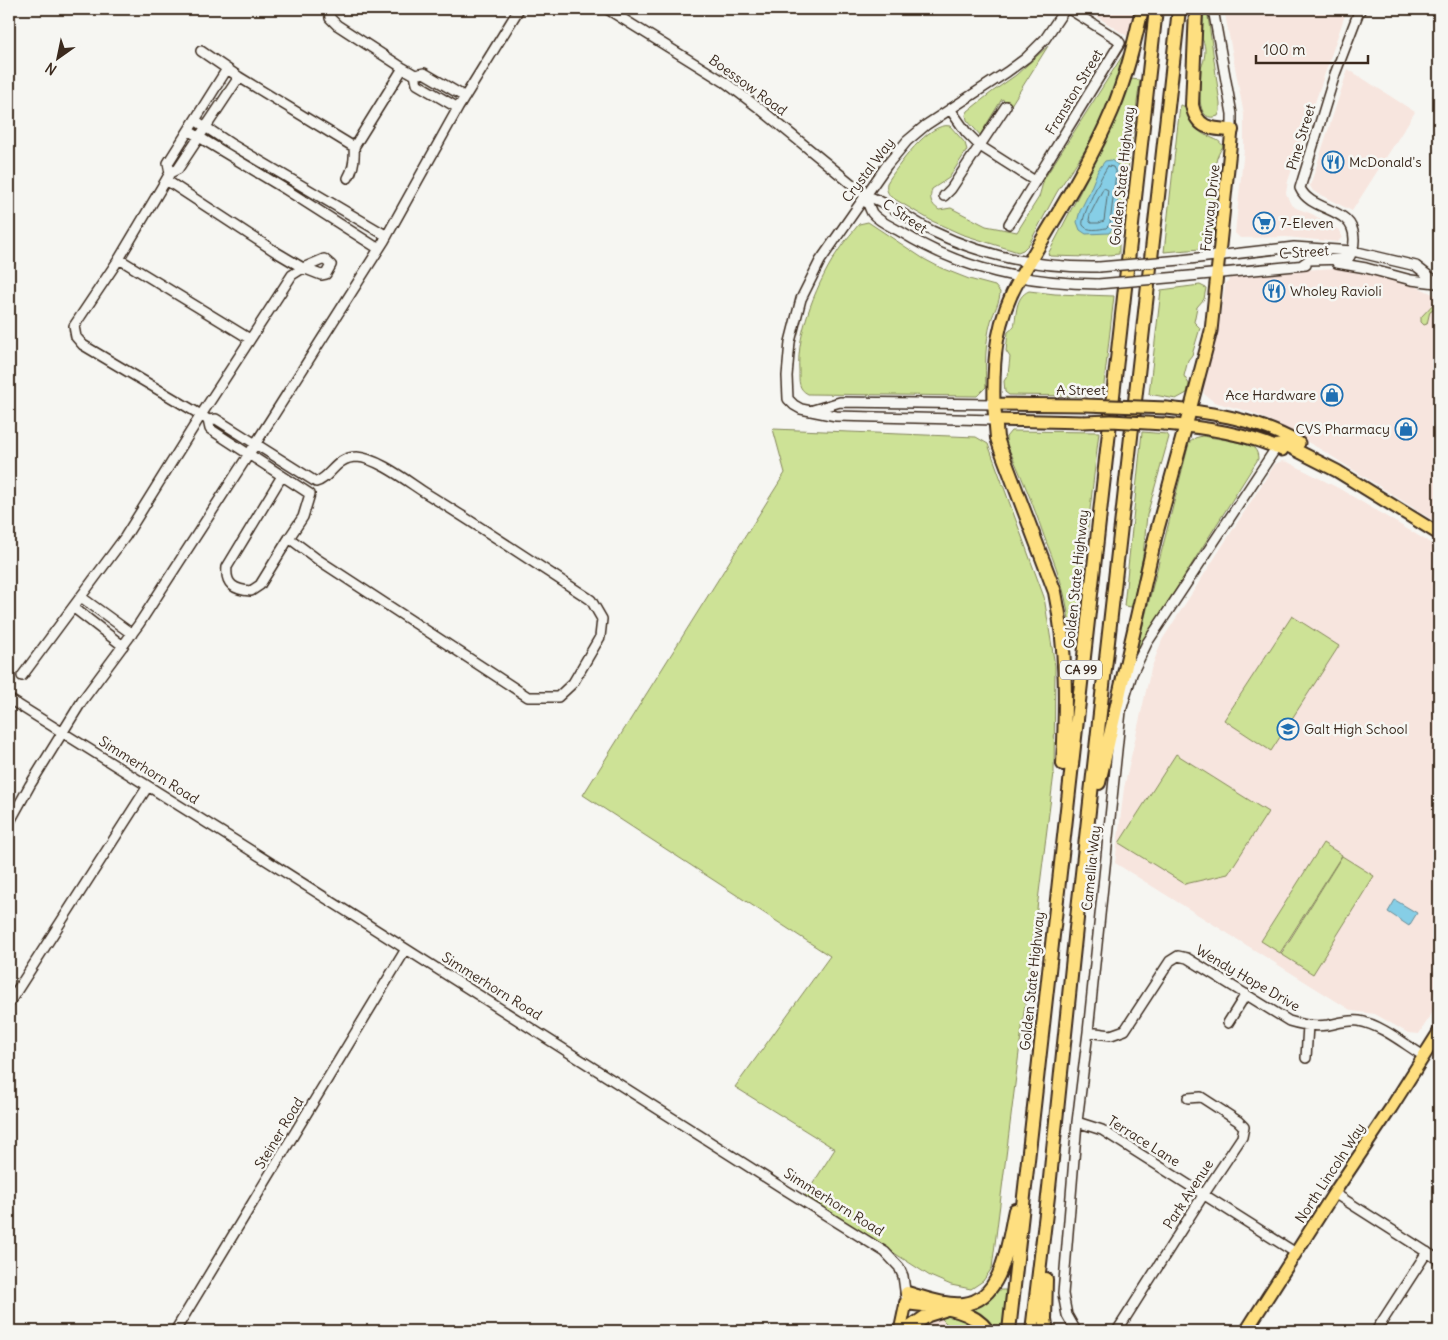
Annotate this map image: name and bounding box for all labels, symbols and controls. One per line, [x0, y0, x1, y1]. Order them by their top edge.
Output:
north arrow [32, 32, 82, 82]
scale bar [1256, 32, 1368, 64]
text: 100 m [1263, 40, 1305, 59]
street label: Franston Street [1041, 46, 1107, 138]
street label: Boessow Road [705, 51, 791, 119]
text: N [42, 59, 60, 79]
street label: Pine Street [1282, 102, 1320, 172]
street label: Golden State Highway [1106, 106, 1138, 246]
street label: Crystal Way [838, 134, 898, 206]
restaurant icon: McDonald's [1321, 150, 1345, 174]
place label: McDonald's [1349, 153, 1422, 171]
street label: Fairway Drive [1196, 164, 1224, 252]
street label: C Street [879, 195, 931, 238]
supermarket icon: 7-Eleven [1252, 211, 1276, 235]
place label: 7-Eleven [1280, 214, 1334, 232]
street label: C Street [1278, 241, 1330, 263]
restaurant icon: Wholey Ravioli [1262, 279, 1286, 303]
place label: Wholey Ravioli [1290, 282, 1382, 300]
street label: A Street [1056, 381, 1106, 399]
shop icon: Ace Hardware [1320, 383, 1344, 407]
place label: Ace Hardware [1226, 386, 1316, 404]
shop icon: CVS Pharmacy [1394, 417, 1418, 441]
place label: CVS Pharmacy [1295, 420, 1390, 438]
street label: Golden State Highway [1060, 509, 1092, 649]
road number: CA 99 [1060, 660, 1102, 680]
school or university icon: Galt High School [1276, 717, 1300, 741]
place label: Galt High School [1304, 720, 1408, 738]
street label: Simmerhorn Road [96, 732, 202, 808]
street label: Camellia Way [1078, 824, 1104, 912]
street label: Golden State Highway [1016, 911, 1048, 1051]
street label: Wendy Hope Drive [1193, 941, 1303, 1015]
street label: Simmerhorn Road [439, 948, 545, 1024]
street label: Steiner Road [251, 1094, 307, 1172]
street label: Terrace Lane [1104, 1112, 1184, 1170]
street label: North Lincoln Way [1291, 1120, 1369, 1226]
street label: Park Avenue [1159, 1156, 1217, 1232]
street label: Simmerhorn Road [781, 1164, 887, 1240]

